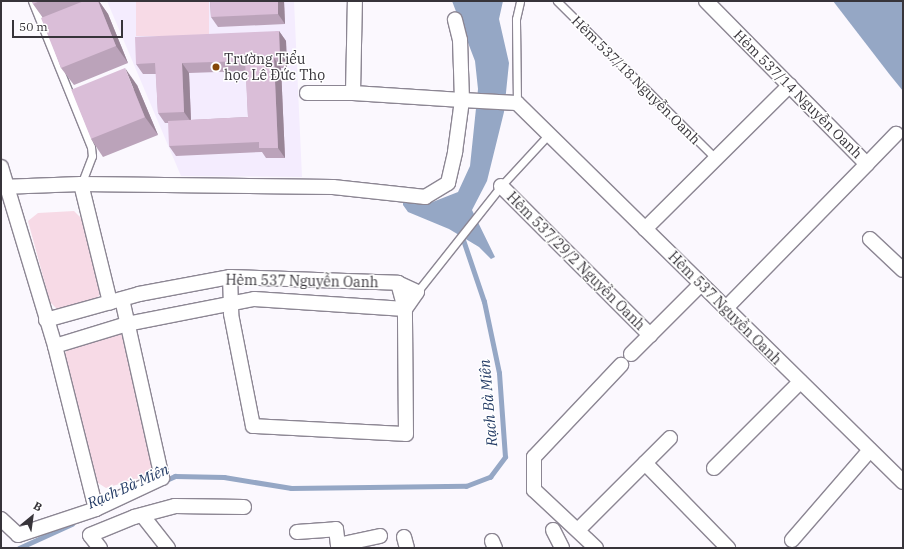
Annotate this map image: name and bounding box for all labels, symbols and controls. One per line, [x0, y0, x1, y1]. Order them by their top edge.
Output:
scale bar [14, 12, 125, 38]
street label: Hẻm 537/18 Nguyễn Oanh [568, 12, 704, 148]
text: 50 m [19, 19, 48, 34]
street label: Hẻm 537/14 Nguyễn Oanh [730, 26, 866, 162]
place label: Trường Tiểu học Lê Đức Thọ [224, 51, 325, 84]
marker: Trường Tiểu học Lê Đức Thọ [211, 62, 221, 72]
street label: Hẻm 537/29/2 Nguyễn Oanh [503, 188, 649, 334]
street label: Hẻm 537 Nguyễn Oanh [665, 248, 785, 368]
street label: Hẻm 537 Nguyễn Oanh [225, 271, 379, 291]
water label: Rạch Bà Miên [475, 359, 501, 447]
water label: Rạch Bà Miên [84, 460, 172, 512]
north arrow [12, 497, 52, 537]
text: B [31, 499, 45, 515]

